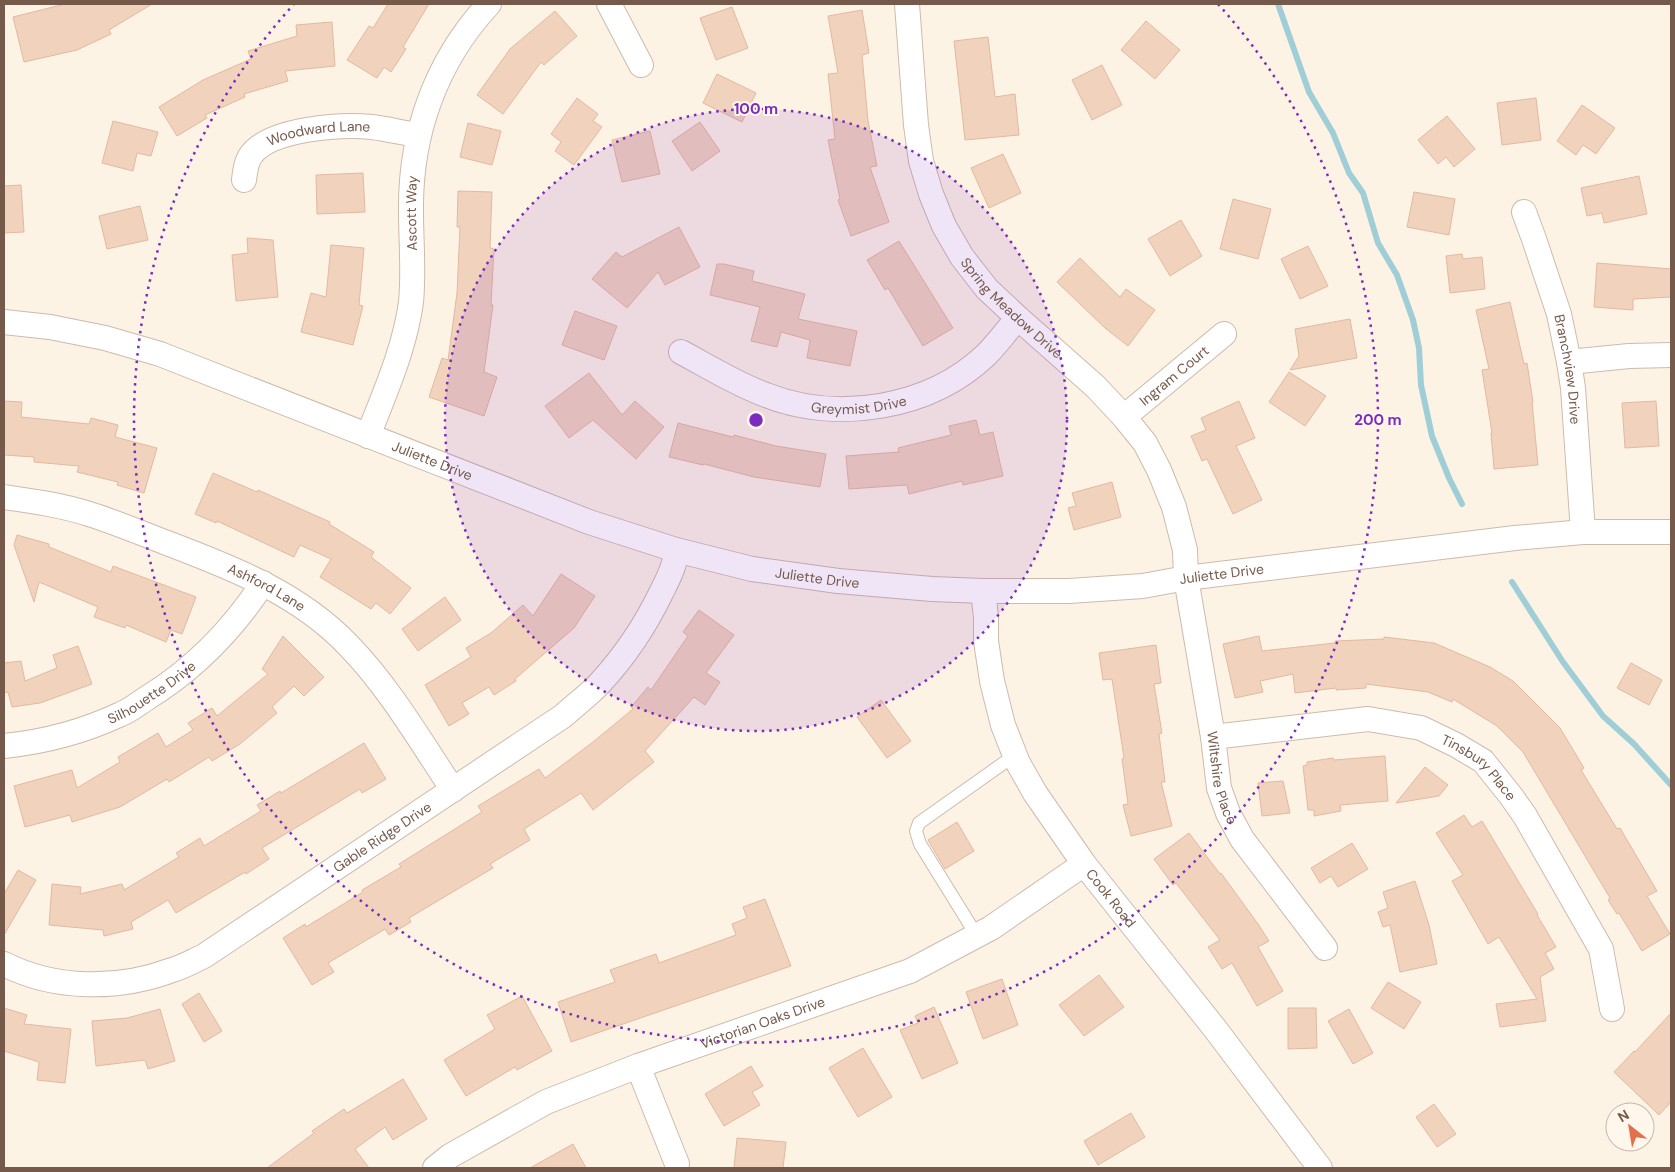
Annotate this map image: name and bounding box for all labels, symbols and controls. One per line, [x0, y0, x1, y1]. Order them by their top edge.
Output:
text: 100 m [734, 99, 778, 119]
street label: Woodward Lane [264, 117, 371, 150]
street label: Ascott Way [402, 175, 421, 251]
street label: Spring Meadow Drive [957, 254, 1067, 362]
street label: Branchview Drive [1550, 313, 1585, 425]
street label: Ingram Court [1135, 341, 1213, 410]
street label: Greymist Drive [810, 391, 909, 418]
text: 200 m [1354, 410, 1402, 430]
centre of rings [747, 411, 765, 429]
street label: Juliette Drive [389, 437, 475, 484]
street label: Ashford Lane [225, 559, 309, 615]
street label: Juliette Drive [1178, 560, 1265, 588]
street label: Juliette Drive [774, 563, 860, 592]
street label: Silhouette Drive [105, 657, 199, 728]
street label: Wiltshire Place [1203, 730, 1241, 828]
street label: Tinsbury Place [1439, 730, 1520, 804]
street label: Gable Ridge Drive [329, 798, 435, 876]
street label: Cook Road [1082, 865, 1140, 931]
street label: Victorian Oaks Drive [698, 992, 827, 1053]
north arrow [1605, 1102, 1655, 1152]
text: N [1614, 1106, 1632, 1126]

